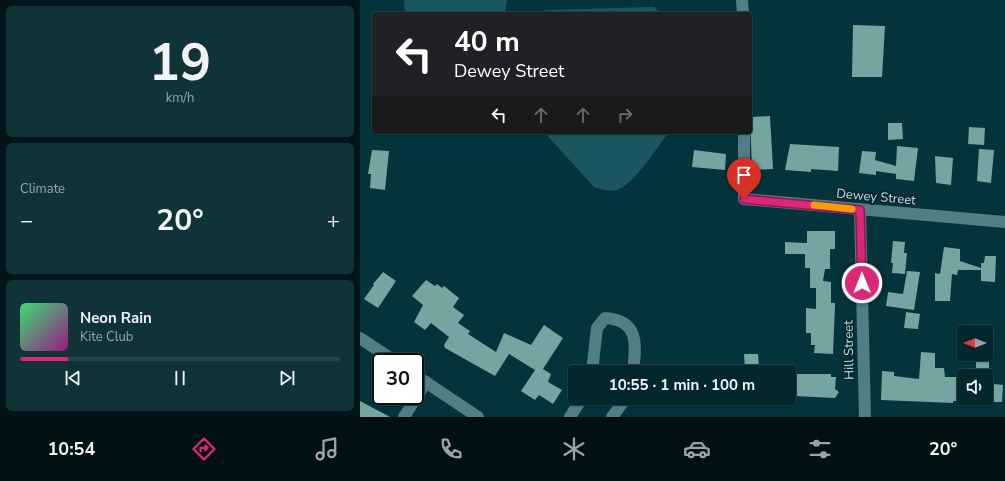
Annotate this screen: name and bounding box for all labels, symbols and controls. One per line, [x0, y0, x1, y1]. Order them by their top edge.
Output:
text: 40 m [454, 23, 520, 61]
text: 19 [149, 27, 211, 98]
icon: left [388, 28, 440, 80]
text: Dewey Street [454, 59, 564, 83]
text: km/h [166, 89, 194, 107]
icon: left [488, 104, 510, 126]
icon: ahead [530, 104, 552, 126]
icon: ahead [572, 104, 594, 126]
icon: right [614, 104, 636, 126]
pin [727, 158, 761, 199]
icon: arrive [733, 164, 755, 186]
text: Climate [20, 180, 65, 198]
street label: Dewey Street [836, 185, 917, 209]
text: 20° [156, 200, 204, 241]
text: − [20, 206, 33, 236]
text: + [327, 206, 340, 236]
position arrow [841, 262, 883, 304]
text: Neon Rain [80, 308, 152, 328]
street label: Hill Street [839, 320, 859, 380]
north arrow [957, 325, 993, 361]
map controls [957, 325, 993, 405]
text: Kite Club [80, 328, 133, 346]
speed limit sign: 30 [372, 353, 424, 405]
icon: previous [62, 367, 84, 389]
icon: pause [169, 367, 191, 389]
icon: next [276, 367, 298, 389]
button: sound [957, 369, 993, 405]
text: 10:55 · 1 min · 100 m [609, 375, 755, 395]
icon: directions [190, 435, 218, 463]
icon: music [313, 435, 341, 463]
icon: phone [437, 435, 465, 463]
icon: climate [560, 435, 588, 463]
icon: car [683, 435, 711, 463]
icon: filters [806, 435, 834, 463]
text: 10:54 [48, 437, 95, 461]
text: 20° [929, 437, 957, 461]

